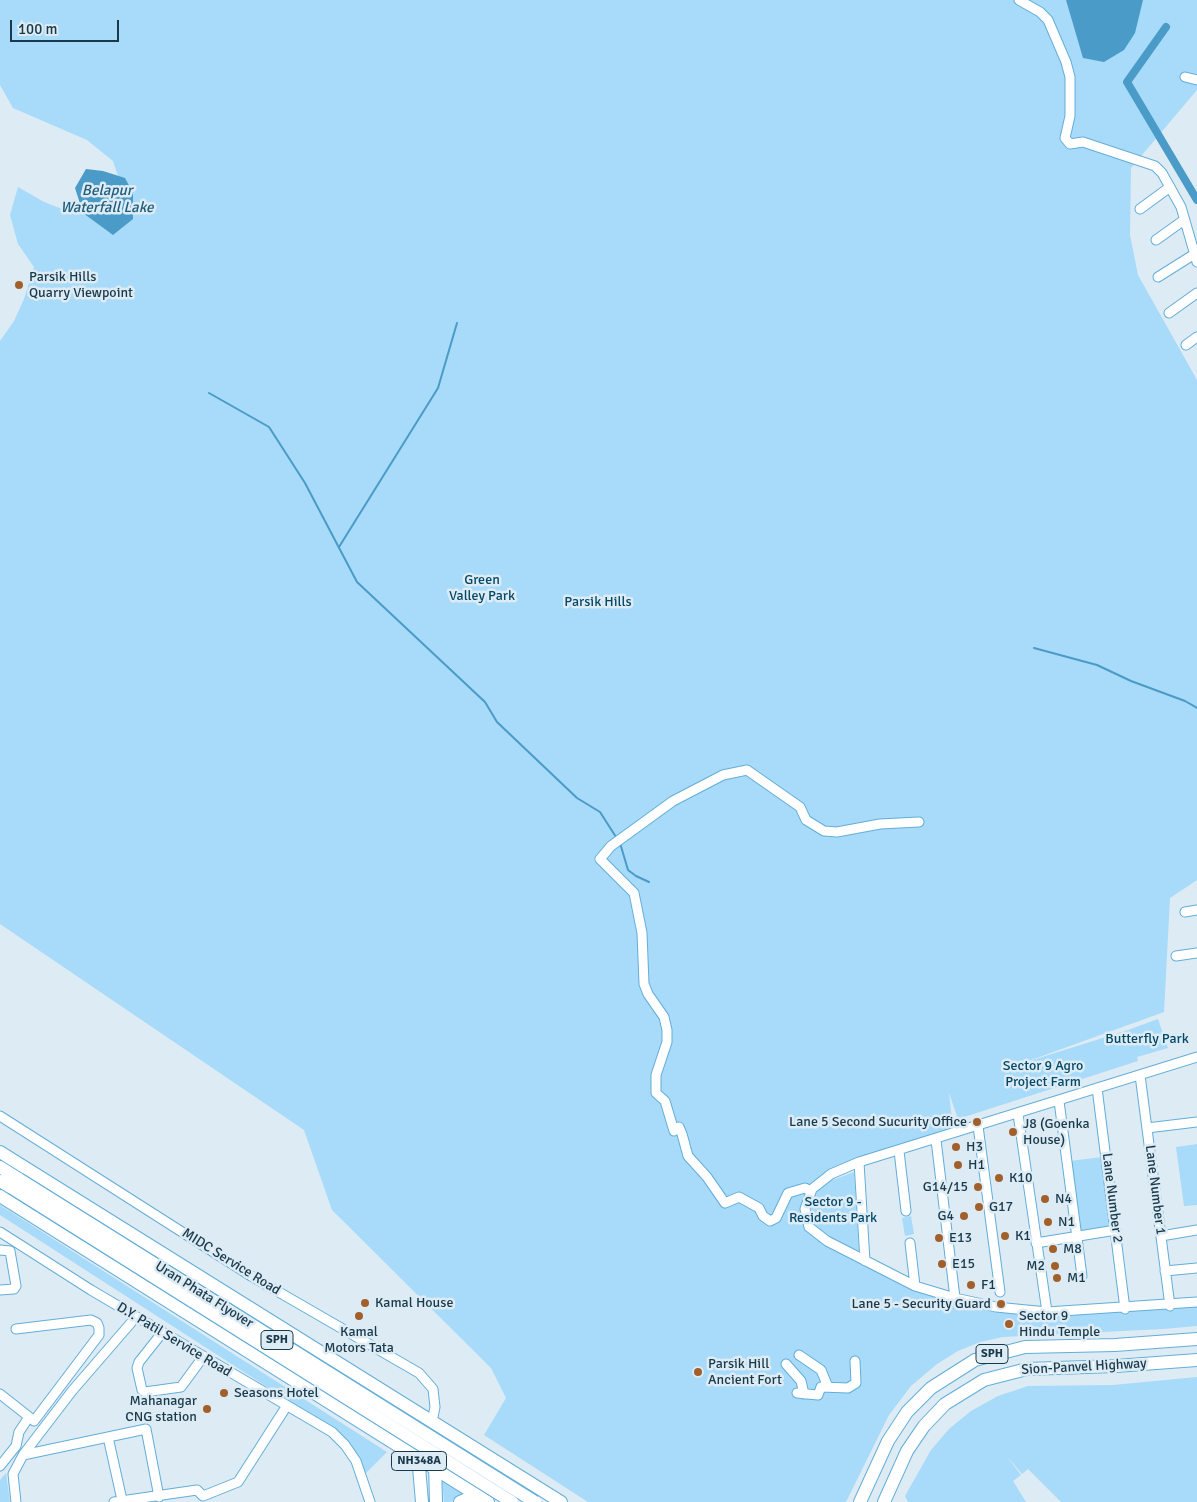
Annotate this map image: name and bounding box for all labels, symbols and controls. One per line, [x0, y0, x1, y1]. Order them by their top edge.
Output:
scale bar [12, 10, 121, 42]
text: 100 m [18, 20, 58, 38]
water label: Belapur Waterfall Lake [61, 182, 153, 217]
place label: Parsik Hills Quarry Viewpoint [29, 269, 133, 302]
marker: Parsik Hills Quarry Viewpoint [13, 279, 25, 291]
park label: Green Valley Park [449, 572, 515, 604]
park label: Parsik Hills [564, 594, 632, 610]
park label: Butterfly Park [1105, 1031, 1189, 1047]
park label: Sector 9 Agro Project Farm [1003, 1058, 1083, 1090]
place label: Lane 5 Second Sucurity Office [789, 1114, 967, 1130]
marker: Lane 5 Second Sucurity Office [971, 1116, 983, 1128]
place label: J8 (Goenka House) [1023, 1116, 1090, 1148]
marker: J8 (Goenka House) [1007, 1126, 1019, 1138]
place label: H3 [966, 1139, 983, 1155]
marker: H3 [950, 1141, 962, 1153]
street label: Lane Number 1 [1141, 1144, 1169, 1236]
street label: Lane Number 2 [1098, 1152, 1126, 1244]
place label: H1 [968, 1157, 985, 1173]
marker: H1 [952, 1159, 964, 1171]
place label: K10 [1009, 1170, 1032, 1186]
marker: K10 [993, 1172, 1005, 1184]
place label: G14/15 [923, 1179, 968, 1195]
marker: G14/15 [972, 1181, 984, 1193]
place label: N4 [1055, 1191, 1072, 1207]
marker: N4 [1039, 1193, 1051, 1205]
park label: Sector 9 - Residents Park [789, 1194, 877, 1226]
place label: G17 [989, 1199, 1013, 1215]
marker: G17 [973, 1201, 985, 1213]
place label: G4 [937, 1208, 954, 1224]
marker: G4 [958, 1210, 970, 1222]
place label: N1 [1058, 1214, 1075, 1230]
marker: N1 [1042, 1216, 1054, 1228]
street label: MIDC Service Road [179, 1225, 283, 1299]
place label: K1 [1015, 1228, 1031, 1244]
place label: E13 [949, 1230, 972, 1246]
marker: K1 [999, 1230, 1011, 1242]
marker: E13 [933, 1232, 945, 1244]
place label: M8 [1063, 1241, 1082, 1257]
marker: M8 [1047, 1243, 1059, 1255]
place label: E15 [952, 1256, 975, 1272]
street label: Uran Phata Flyover [152, 1258, 256, 1332]
marker: E15 [936, 1258, 948, 1270]
place label: M2 [1026, 1258, 1045, 1274]
marker: M2 [1049, 1260, 1061, 1272]
place label: M1 [1067, 1270, 1086, 1286]
marker: M1 [1051, 1272, 1063, 1284]
place label: F1 [981, 1277, 996, 1293]
marker: F1 [965, 1279, 977, 1291]
place label: Kamal House [375, 1295, 453, 1311]
place label: Lane 5 - Security Guard [851, 1296, 991, 1312]
marker: Kamal House [359, 1297, 371, 1309]
marker: Lane 5 - Security Guard [995, 1298, 1007, 1310]
street label: D.Y. Patil Service Road [114, 1299, 234, 1381]
place label: Sector 9 Hindu Temple [1019, 1308, 1100, 1340]
marker: Kamal Motors Tata [353, 1310, 365, 1322]
marker: Sector 9 Hindu Temple [1003, 1318, 1015, 1330]
place label: Kamal Motors Tata [324, 1324, 394, 1356]
road number: SPH [261, 1330, 293, 1350]
road number: SPH [976, 1345, 1008, 1364]
street label: Sion-Panvel Highway [1021, 1355, 1147, 1379]
place label: Parsik Hill Ancient Fort [708, 1356, 782, 1388]
marker: Parsik Hill Ancient Fort [692, 1366, 704, 1378]
place label: Seasons Hotel [234, 1385, 319, 1401]
marker: Seasons Hotel [218, 1387, 230, 1399]
place label: Mahanagar CNG station [125, 1393, 197, 1425]
marker: Mahanagar CNG station [201, 1403, 213, 1415]
road number: NH348A [392, 1452, 446, 1470]

